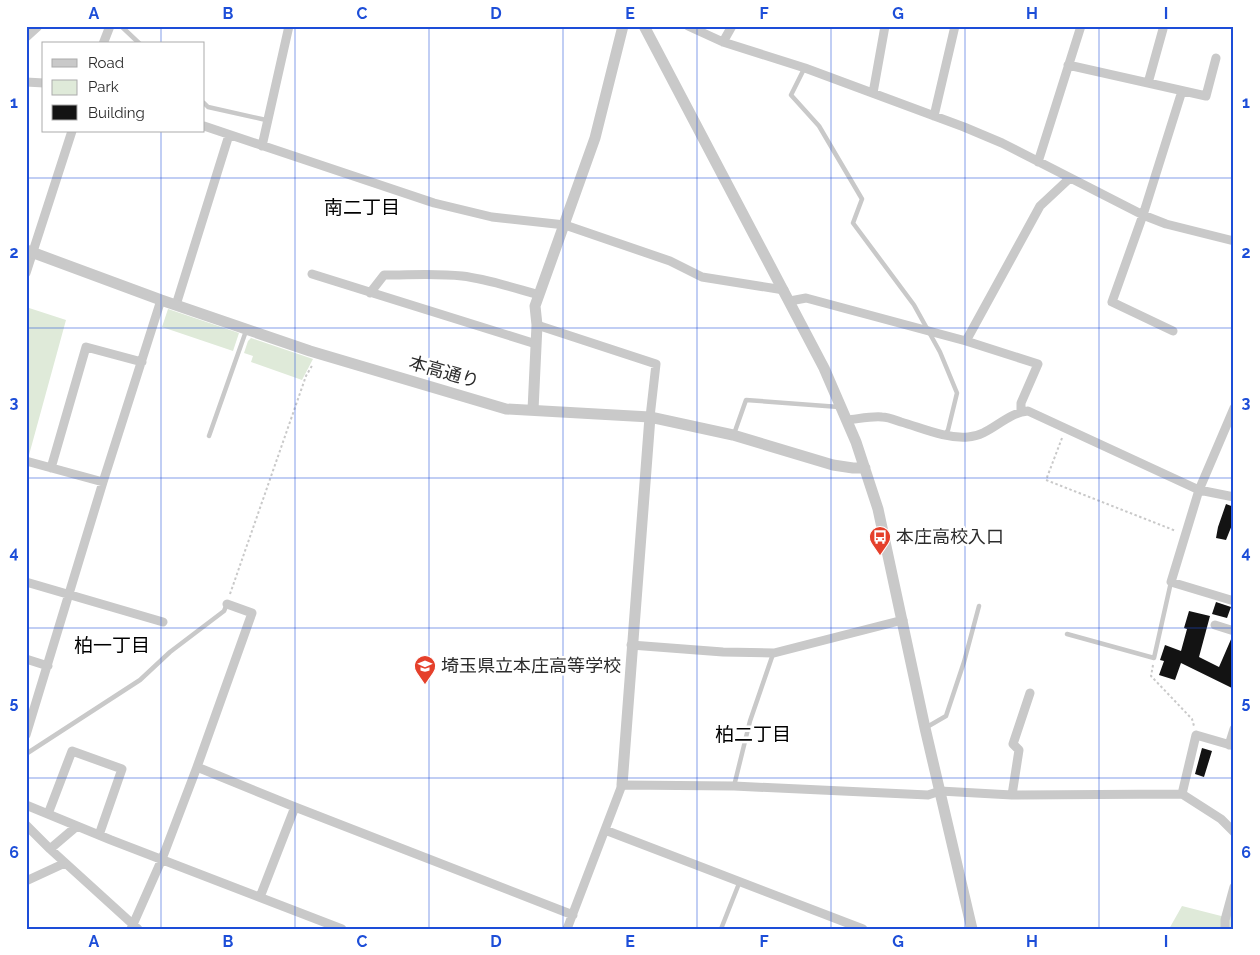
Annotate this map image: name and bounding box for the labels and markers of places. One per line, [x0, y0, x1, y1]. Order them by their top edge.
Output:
bus stop icon: 本庄高校入口 [868, 525, 892, 556]
place label: 本庄高校入口 [896, 526, 1004, 547]
school or university icon: 埼玉県立本庄高等学校 [413, 654, 437, 685]
place label: 埼玉県立本庄高等学校 [441, 655, 621, 676]

